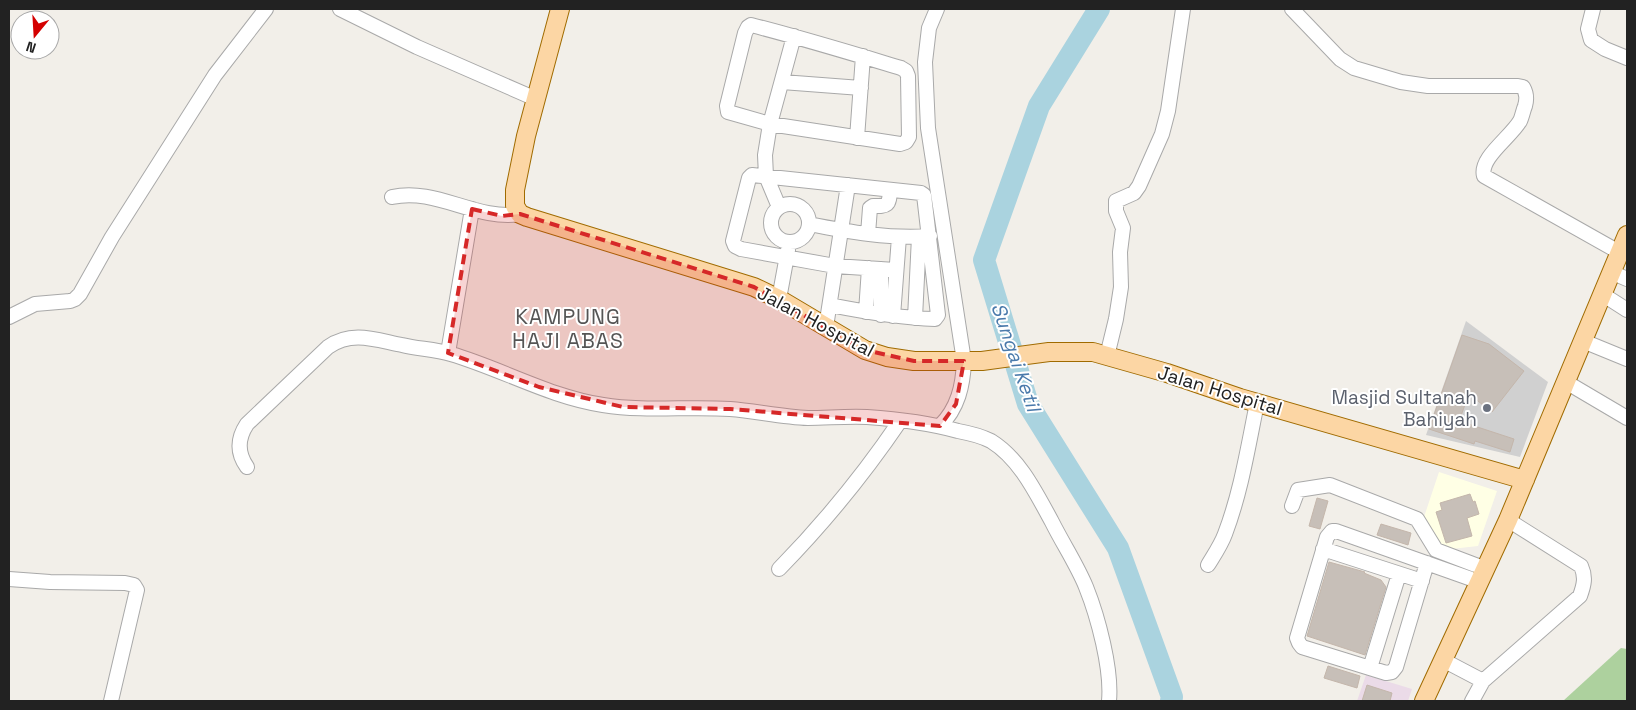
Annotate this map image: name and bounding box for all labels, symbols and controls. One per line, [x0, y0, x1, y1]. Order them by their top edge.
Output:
north arrow [10, 10, 60, 60]
text: N [24, 37, 38, 57]
street label: Jalan Hospital [753, 280, 879, 363]
water label: Sungai Ketil [985, 299, 1047, 417]
district label: KAMPUNG HAJI ABAS [512, 303, 624, 354]
street label: Jalan Hospital [1154, 360, 1285, 421]
place label: Masjid Sultanah Bahiyah [1331, 385, 1477, 432]
marker: Masjid Sultanah Bahiyah [1481, 402, 1493, 414]

